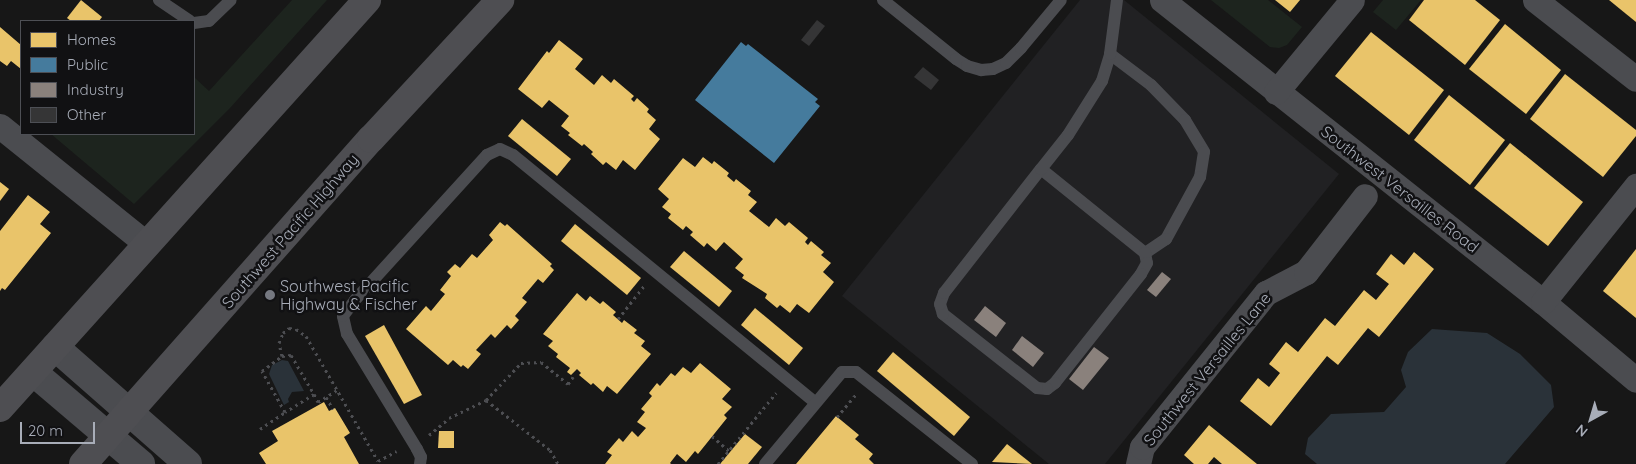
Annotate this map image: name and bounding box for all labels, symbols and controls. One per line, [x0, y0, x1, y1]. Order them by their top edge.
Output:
legend [20, 20, 195, 135]
text: Homes [67, 30, 116, 49]
text: Public [67, 55, 108, 74]
text: Industry [67, 80, 124, 99]
text: Other [67, 105, 106, 124]
street label: Southwest Versailles Road [1317, 122, 1483, 256]
street label: Southwest Pacific Highway [218, 150, 362, 312]
place label: Southwest Pacific Highway & Fischer [280, 276, 417, 314]
marker: Southwest Pacific Highway & Fischer [264, 289, 276, 301]
street label: Southwest Versailles Lane [1139, 289, 1275, 449]
north arrow [1566, 394, 1616, 444]
scale bar [22, 412, 98, 444]
text: N [1572, 420, 1591, 441]
text: 20 m [28, 421, 63, 440]

